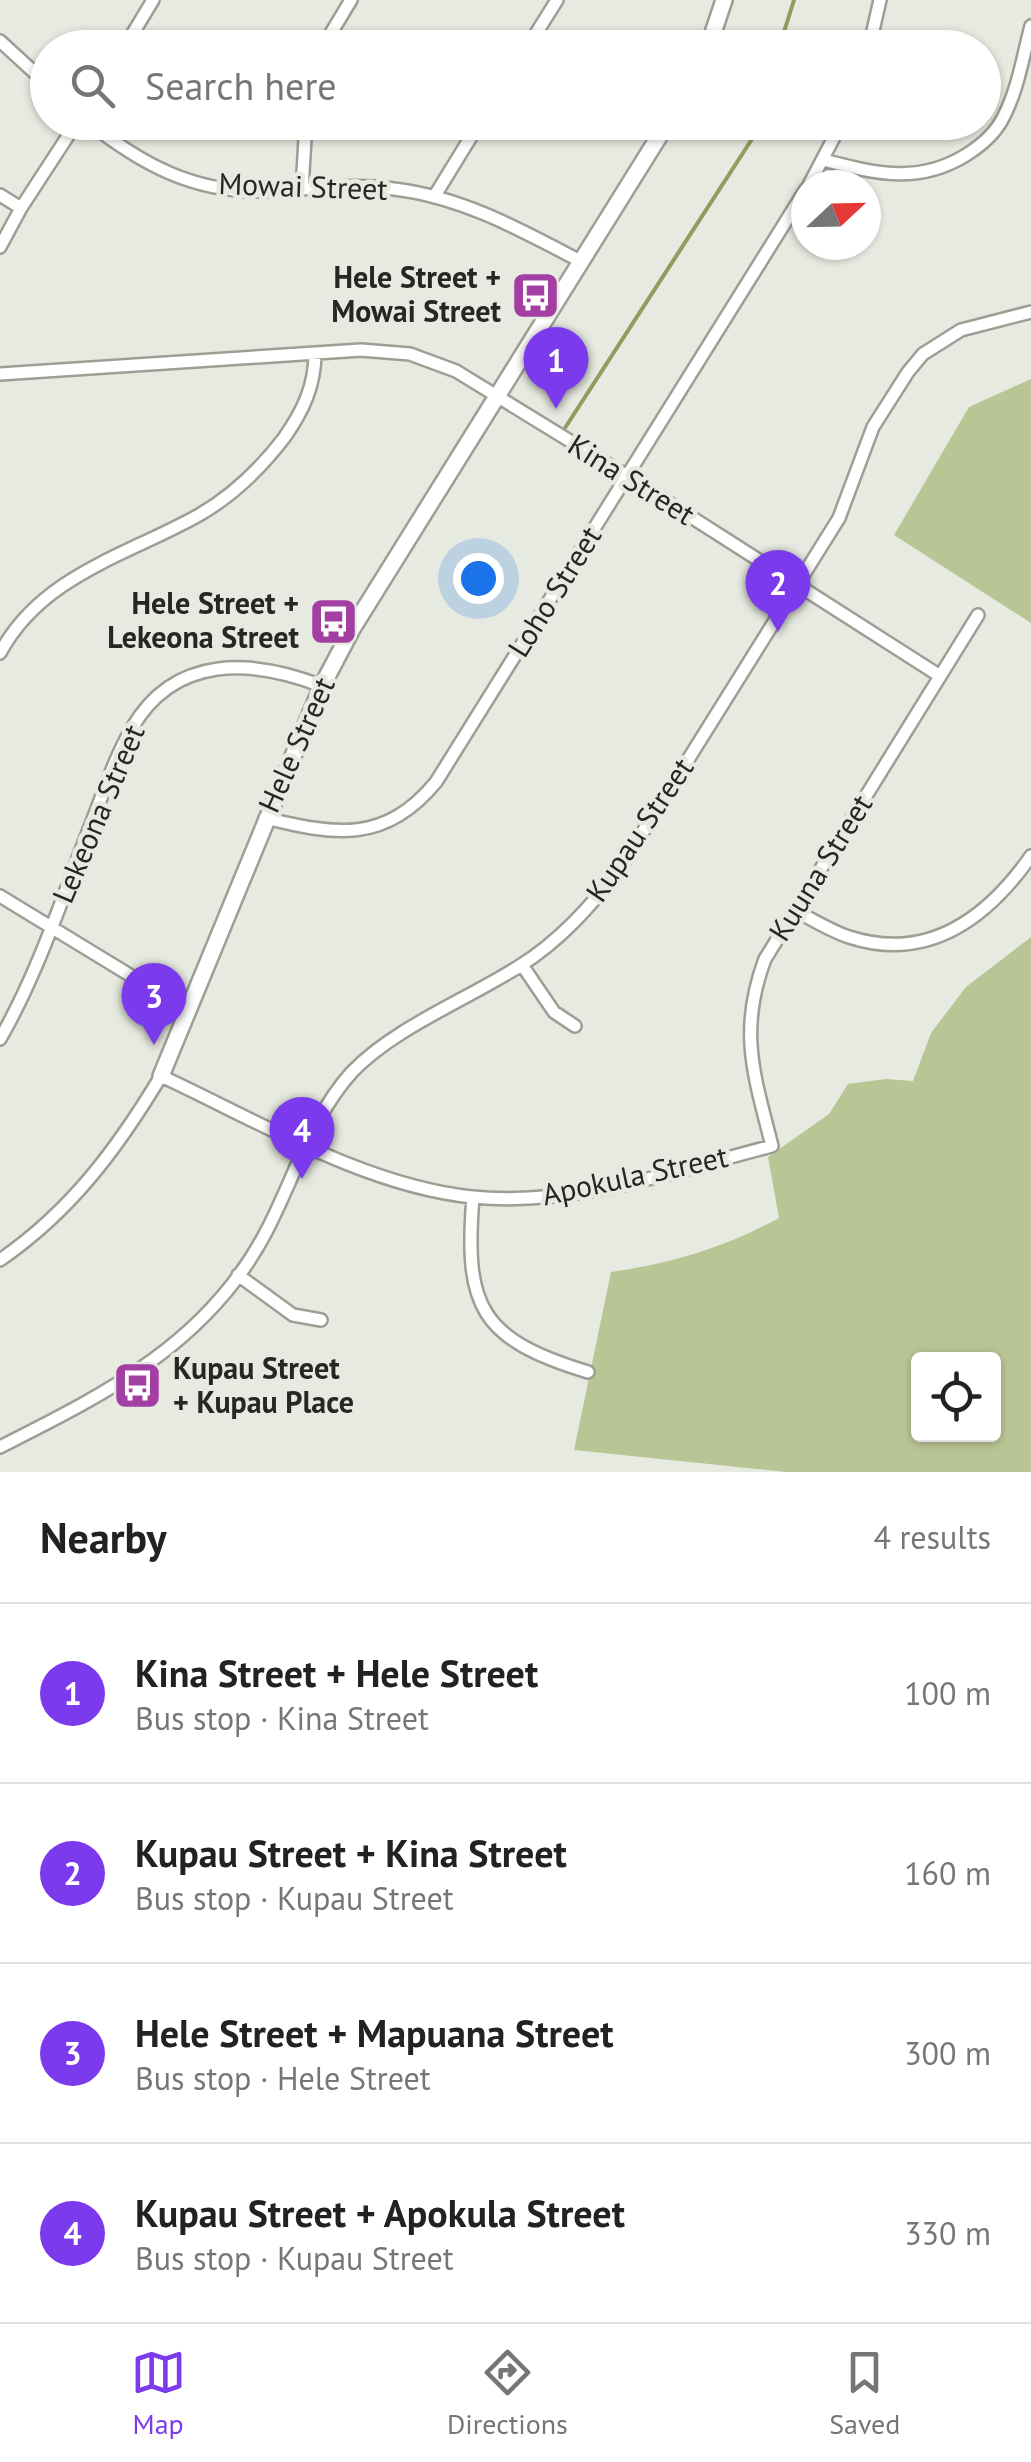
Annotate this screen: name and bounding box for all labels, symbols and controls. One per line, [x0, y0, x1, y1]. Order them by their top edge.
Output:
search box [30, 30, 1001, 140]
icon: search [65, 58, 120, 113]
text: Search here [145, 61, 337, 110]
street label: Mowai Street [218, 163, 388, 208]
north arrow [791, 170, 881, 260]
place label: Hele Street + Mowai Street [331, 257, 502, 330]
bus stop icon: Hele Street + Mowai Street [510, 269, 562, 321]
pin: 1 [524, 326, 588, 409]
street label: Kina Street [561, 424, 702, 533]
street label: Loho Street [498, 519, 609, 664]
pin: 2 [746, 550, 810, 632]
your location [453, 553, 504, 604]
place label: Hele Street + Lekeona Street [107, 583, 300, 656]
bus stop icon: Hele Street + Lekeona Street [308, 595, 360, 647]
street label: Hele Street [249, 671, 343, 818]
street label: Lekeona Street [43, 718, 153, 908]
street label: Kupau Street [576, 750, 701, 909]
street label: Kuuna Street [759, 787, 880, 948]
pin: 3 [122, 962, 186, 1045]
pin: 4 [270, 1096, 334, 1179]
street label: Apokula Street [538, 1136, 731, 1213]
place label: Kupau Street + Kupau Place [173, 1348, 354, 1421]
map controls [911, 1352, 1001, 1442]
button: locate [911, 1352, 1001, 1442]
bus stop icon: Kupau Street + Kupau Place [112, 1360, 164, 1412]
text: Nearby [40, 1510, 167, 1565]
text: 4 results [873, 1516, 991, 1558]
text: Kina Street + Hele Street [135, 1648, 538, 1697]
text: 1 [63, 1672, 82, 1714]
text: 100 m [904, 1672, 991, 1714]
text: Bus stop · Kina Street [135, 1697, 429, 1739]
text: Kupau Street + Kina Street [135, 1828, 567, 1877]
text: 2 [63, 1852, 82, 1894]
text: 160 m [904, 1852, 991, 1894]
text: Bus stop · Kupau Street [135, 1877, 454, 1919]
text: Hele Street + Mapuana Street [135, 2008, 613, 2057]
text: 3 [63, 2032, 82, 2074]
text: 300 m [904, 2032, 991, 2074]
text: Bus stop · Hele Street [135, 2057, 431, 2099]
text: Kupau Street + Apokula Street [135, 2188, 625, 2237]
text: 4 [63, 2212, 82, 2254]
text: 330 m [904, 2212, 991, 2254]
text: Bus stop · Kupau Street [135, 2237, 454, 2279]
tab: Map [131, 2345, 186, 2442]
tab: Directions [447, 2345, 568, 2442]
tab: Saved [829, 2345, 900, 2442]

